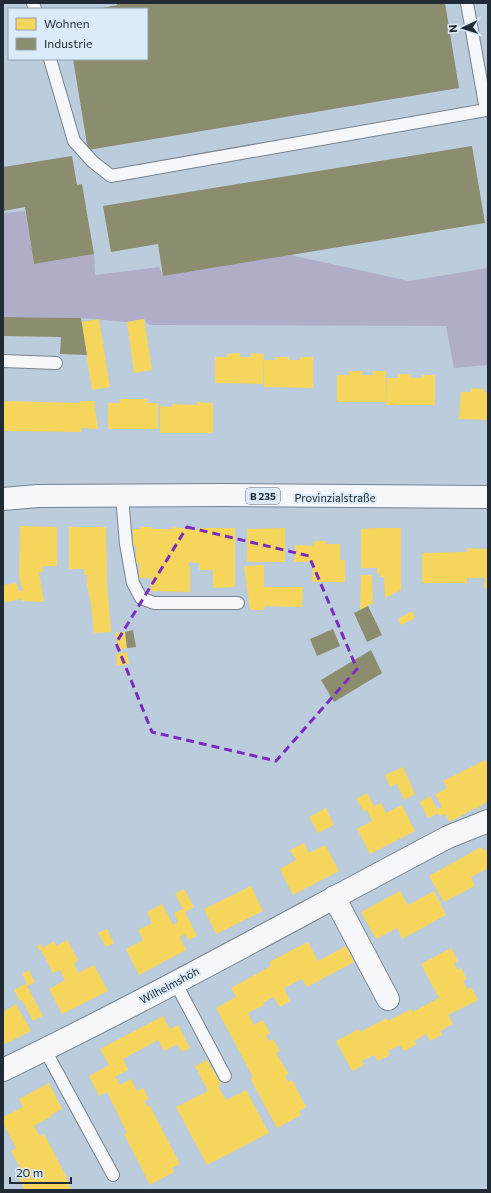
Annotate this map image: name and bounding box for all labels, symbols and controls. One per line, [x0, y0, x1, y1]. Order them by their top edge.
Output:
legend [8, 8, 148, 60]
north arrow [443, 8, 483, 48]
text: Wohnen [44, 16, 90, 30]
text: N [446, 24, 459, 33]
text: Industrie [44, 36, 92, 50]
road number: B 235 [246, 488, 280, 504]
street label: Provinzialstraße [294, 491, 376, 504]
street label: Wilhelmshöh [137, 964, 201, 1006]
scale bar [10, 1159, 71, 1185]
text: 20 m [16, 1165, 43, 1179]

